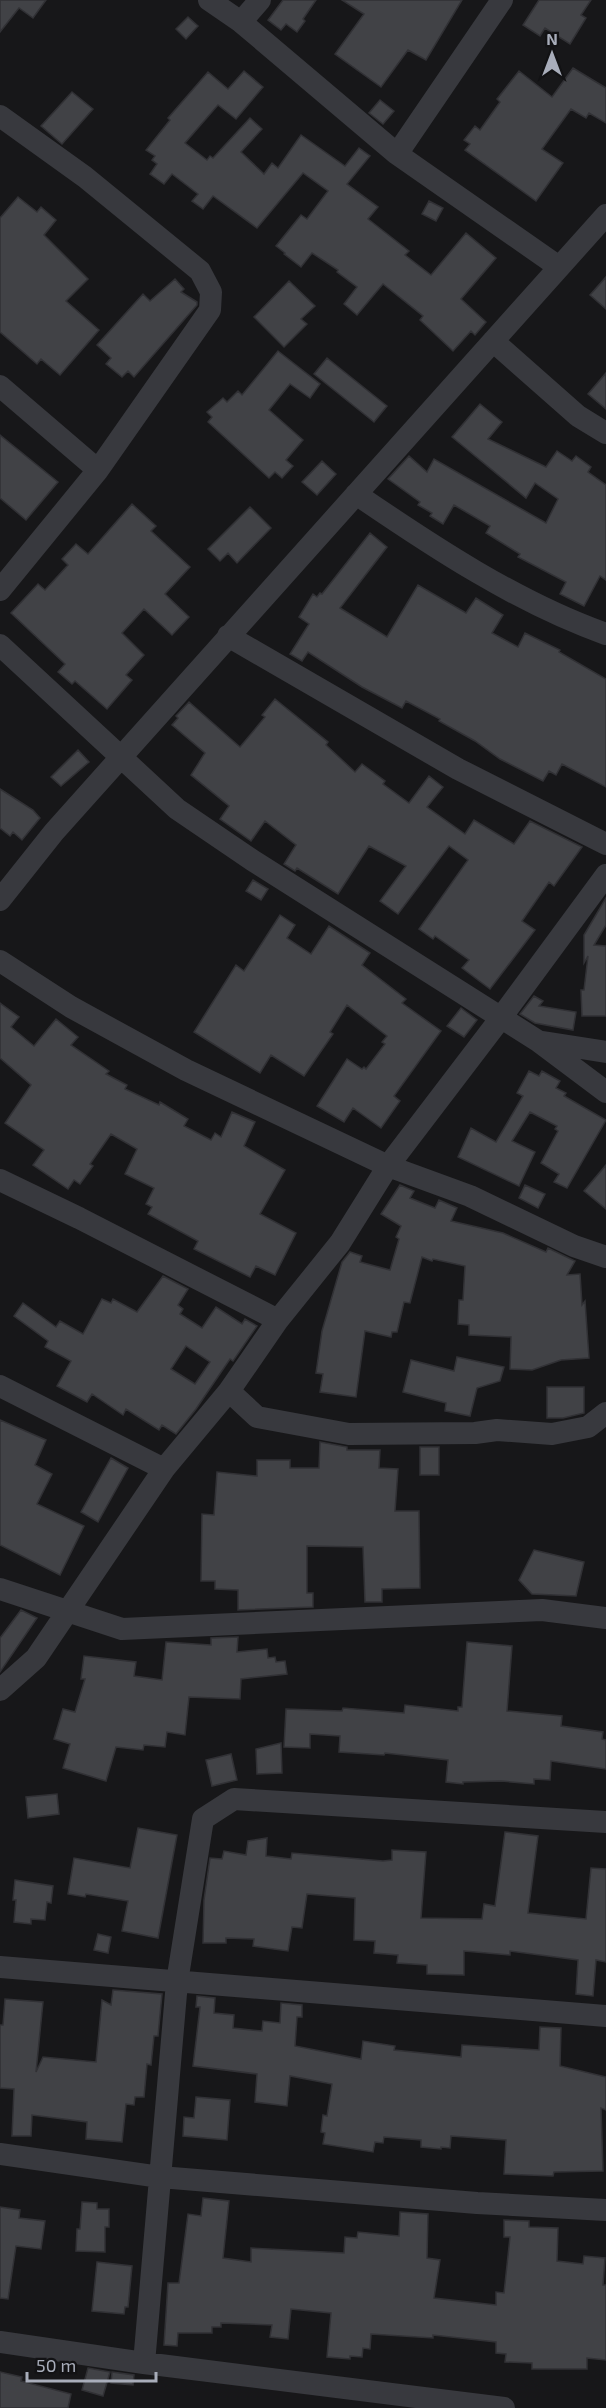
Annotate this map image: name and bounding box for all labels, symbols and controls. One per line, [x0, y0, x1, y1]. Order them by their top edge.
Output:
north arrow [522, 24, 582, 84]
text: N [546, 29, 558, 48]
scale bar [27, 2345, 156, 2383]
text: 50 m [36, 2354, 76, 2376]

